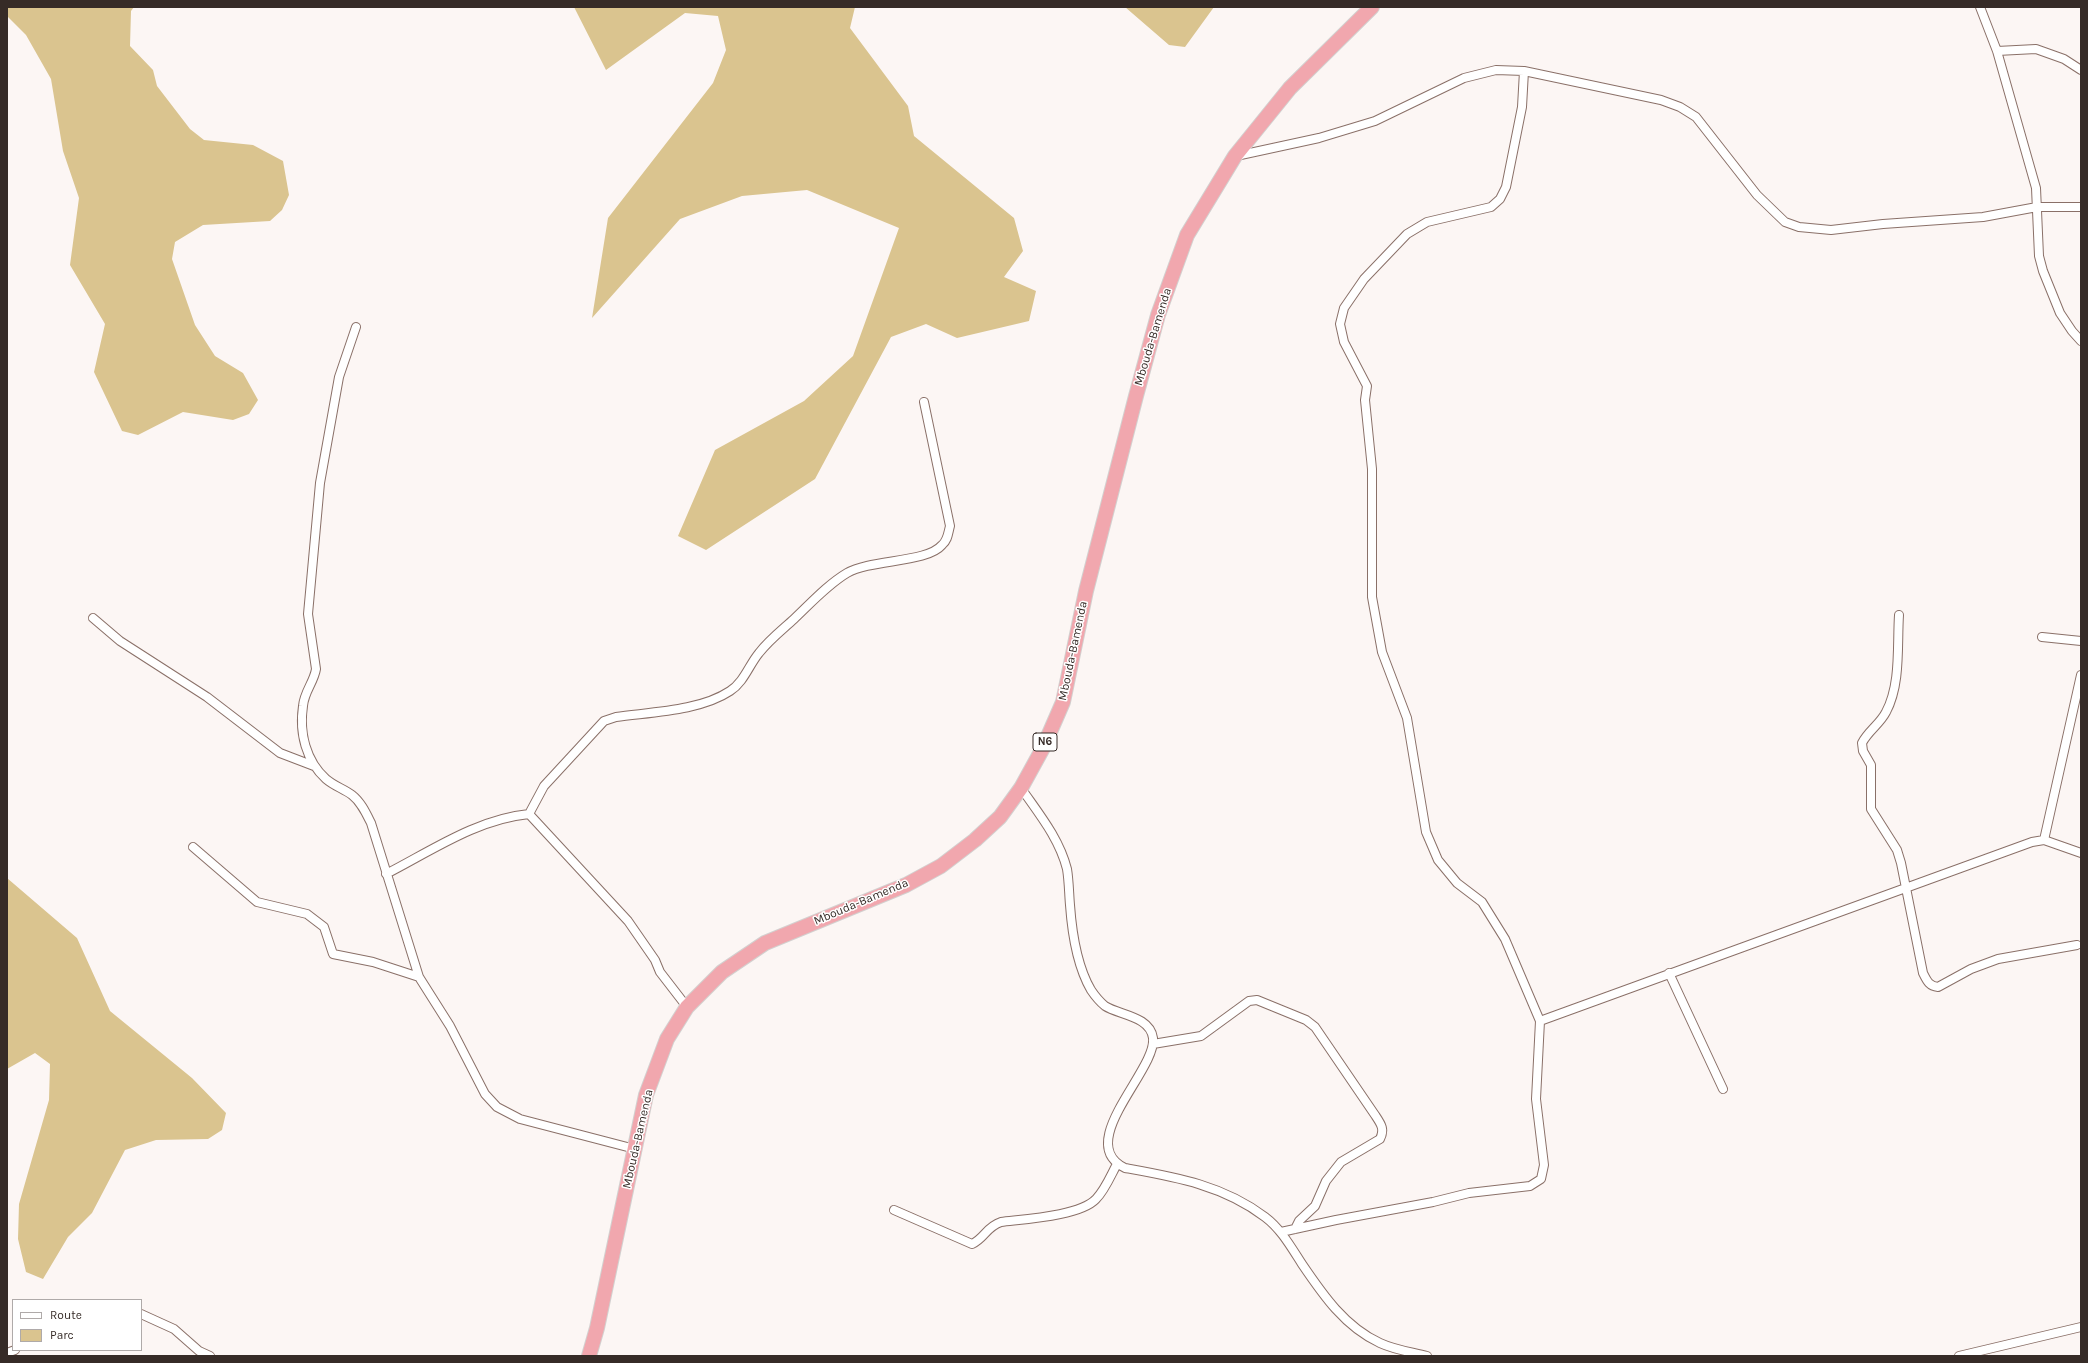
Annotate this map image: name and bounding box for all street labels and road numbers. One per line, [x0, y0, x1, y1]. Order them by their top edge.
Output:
street label: Mbouda-Bamenda [1131, 286, 1175, 388]
street label: Mbouda-Bamenda [1055, 600, 1091, 702]
road number: N6 [1033, 733, 1057, 751]
street label: Mbouda-Bamenda [812, 876, 910, 928]
street label: Mbouda-Bamenda [620, 1088, 656, 1190]

